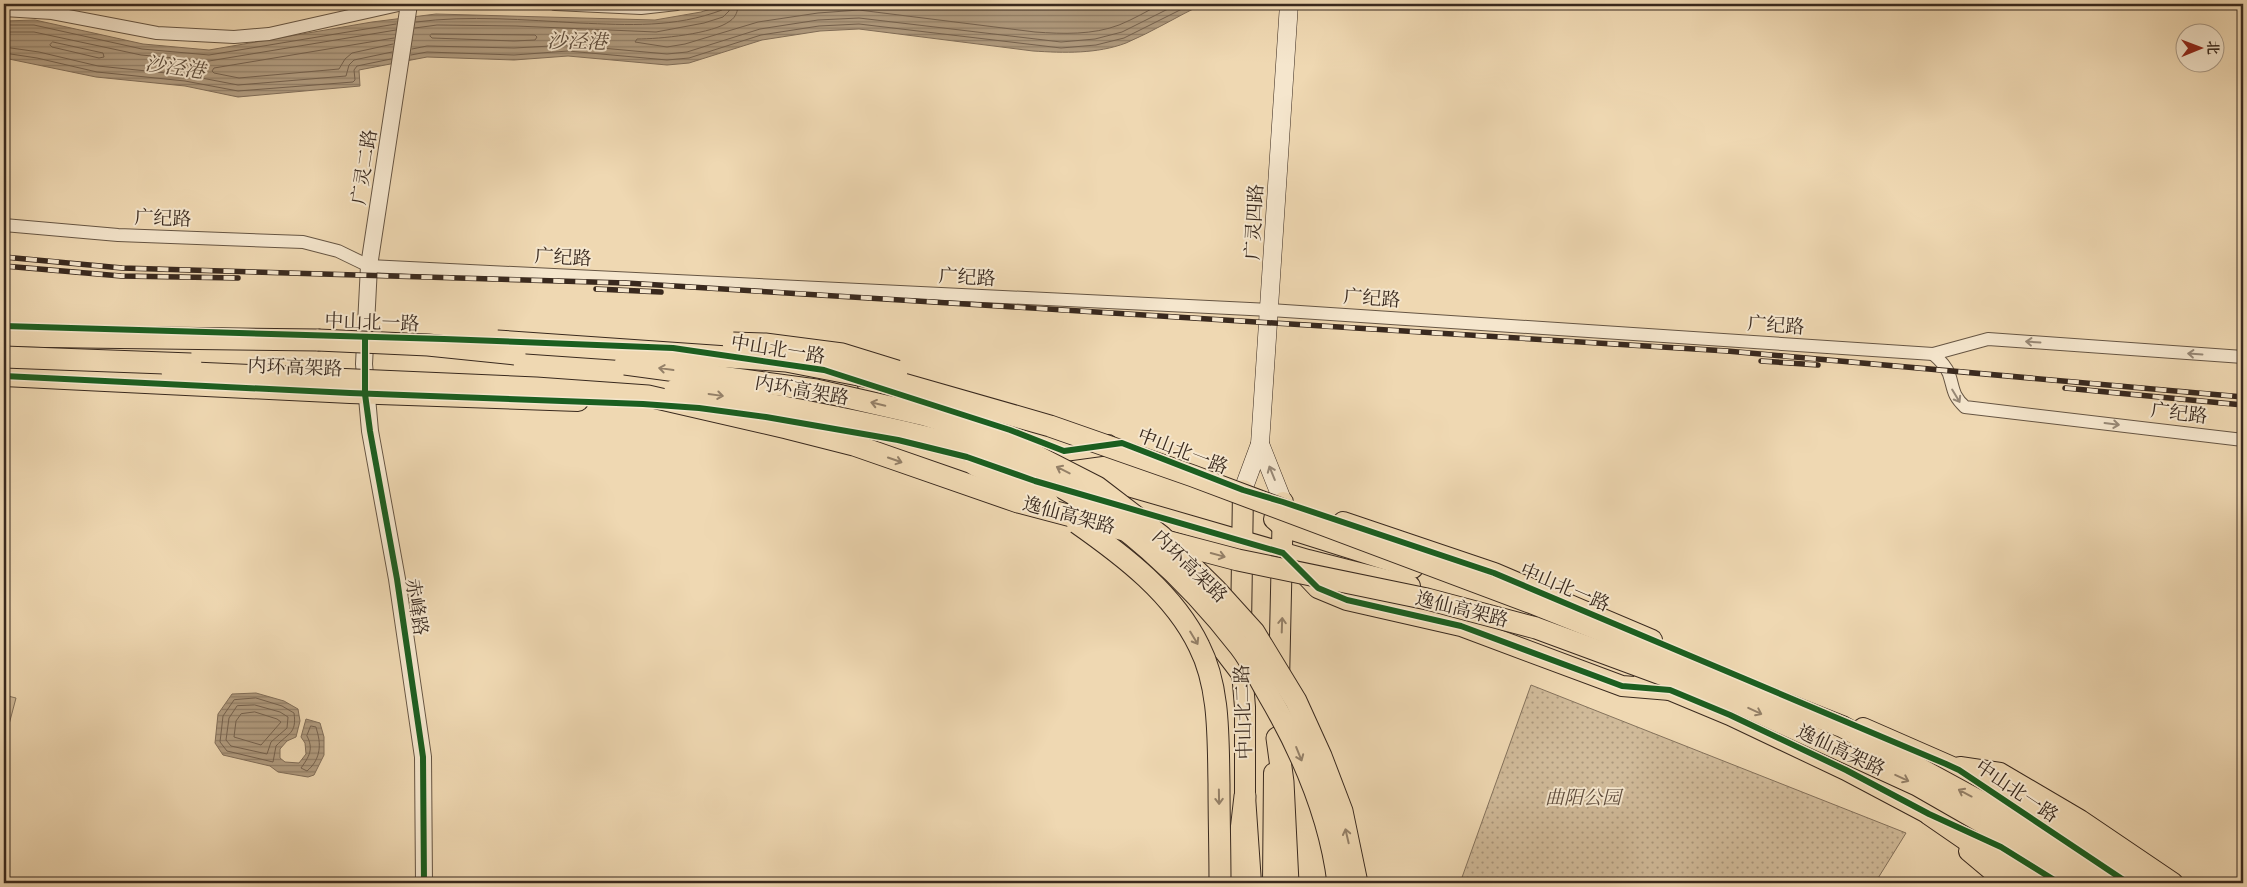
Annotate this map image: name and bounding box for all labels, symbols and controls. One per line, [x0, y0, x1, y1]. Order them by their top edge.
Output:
north arrow [2174, 22, 2224, 72]
water label: 沙泾港 [547, 27, 610, 55]
text: 北 [2204, 41, 2222, 55]
water label: 沙泾港 [143, 50, 209, 84]
street label: 广灵二路 [346, 128, 382, 206]
street label: 广灵四路 [1240, 183, 1268, 261]
street label: 广纪路 [134, 205, 192, 231]
street label: 广纪路 [534, 243, 592, 271]
street label: 广纪路 [938, 263, 996, 291]
street label: 广纪路 [1343, 284, 1401, 312]
street label: 中山北一路 [324, 308, 420, 336]
street label: 广纪路 [1747, 311, 1805, 339]
street label: 中山北一路 [729, 329, 827, 369]
one-way arrow [2025, 338, 2041, 347]
one-way arrow [2187, 349, 2203, 358]
street label: 内环高架路 [247, 353, 343, 381]
one-way arrow [658, 363, 674, 373]
street label: 内环高架路 [753, 369, 851, 411]
one-way arrow [1952, 388, 1962, 402]
one-way arrow [708, 391, 724, 401]
street label: 广纪路 [2149, 397, 2209, 429]
one-way arrow [870, 399, 886, 408]
one-way arrow [2104, 419, 2120, 429]
street label: 中山北一路 [1134, 422, 1232, 480]
one-way arrow [887, 455, 903, 465]
one-way arrow [1056, 465, 1071, 474]
one-way arrow [1266, 466, 1276, 481]
street label: 逸仙高架路 [1020, 491, 1118, 539]
street label: 内环高架路 [1147, 524, 1233, 608]
one-way arrow [1210, 551, 1226, 560]
street label: 中山北一路 [1516, 557, 1614, 617]
street label: 赤峰路 [400, 577, 434, 637]
street label: 逸仙高架路 [1413, 585, 1511, 633]
one-way arrow [1277, 617, 1286, 633]
one-way arrow [1190, 630, 1200, 644]
street label: 中山北二路 [1229, 664, 1257, 760]
one-way arrow [1747, 706, 1762, 716]
street label: 逸仙高架路 [1793, 719, 1889, 781]
one-way arrow [1295, 746, 1304, 761]
street label: 中山北一路 [1971, 754, 2063, 828]
one-way arrow [1894, 774, 1909, 784]
park label: 曲阳公园 [1545, 785, 1624, 810]
one-way arrow [1214, 788, 1224, 804]
one-way arrow [1957, 788, 1972, 798]
one-way arrow [1342, 828, 1352, 844]

